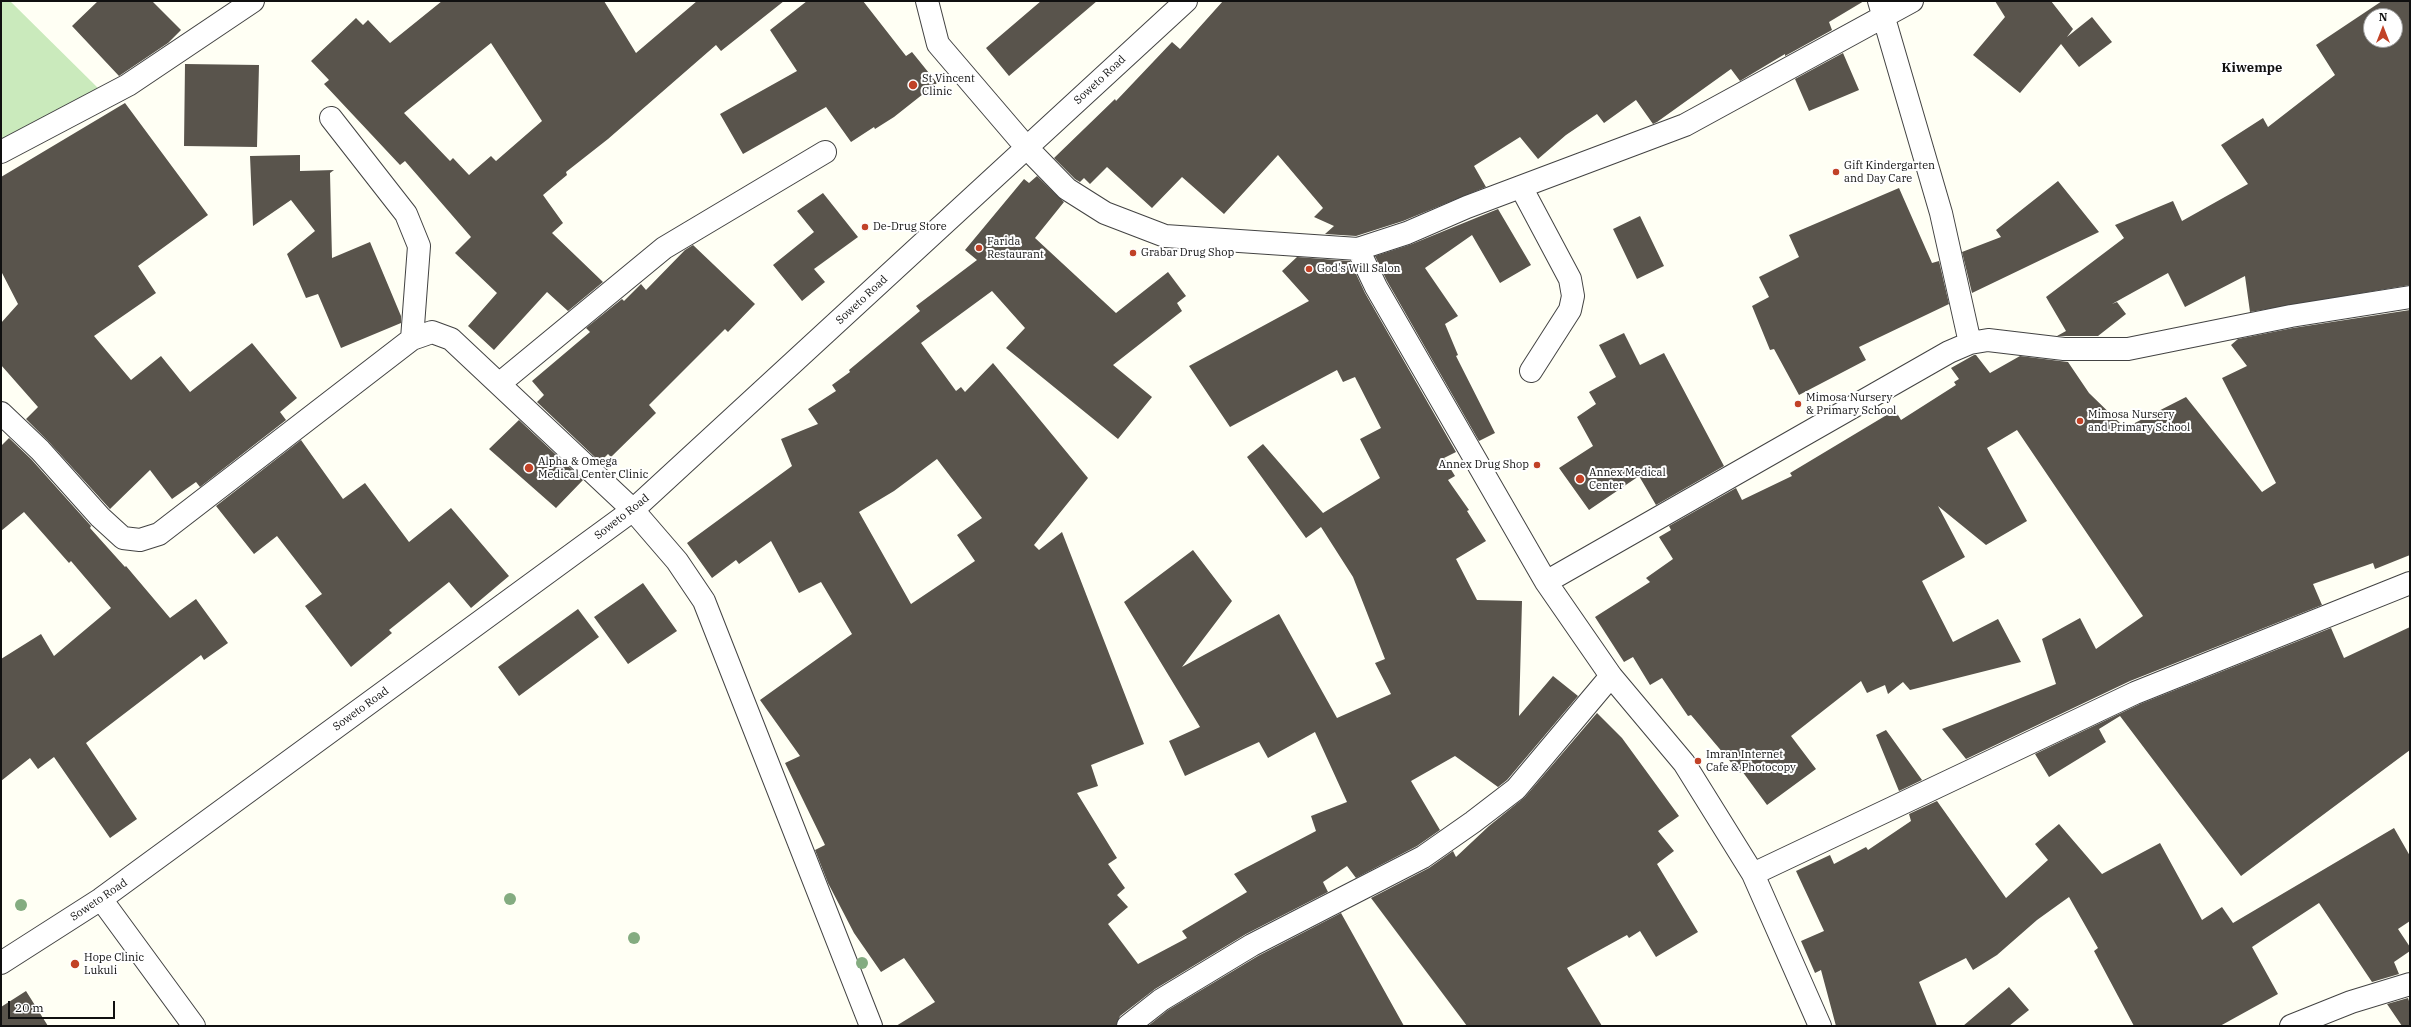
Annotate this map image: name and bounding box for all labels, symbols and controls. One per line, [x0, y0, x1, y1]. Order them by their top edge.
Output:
north arrow [2363, 8, 2403, 48]
text: N [2379, 10, 2387, 24]
street label: Soweto Road [1071, 53, 1129, 107]
district label: Kiwempe [2222, 60, 2282, 76]
place label: St Vincent Clinic [922, 72, 975, 98]
marker: St Vincent Clinic [907, 79, 919, 91]
place label: Gift Kindergarten and Day Care [1844, 159, 1935, 185]
marker: Gift Kindergarten and Day Care [1831, 167, 1841, 177]
place label: De-Drug Store [873, 220, 947, 234]
marker: De-Drug Store [860, 222, 870, 232]
place label: Farida Restaurant [987, 235, 1044, 261]
marker: Farida Restaurant [974, 243, 984, 253]
place label: Grabar Drug Shop [1141, 246, 1234, 260]
marker: Grabar Drug Shop [1128, 248, 1138, 258]
place label: God's Will Salon [1317, 262, 1401, 276]
marker: God's Will Salon [1304, 264, 1314, 274]
street label: Soweto Road [833, 273, 891, 327]
place label: Mimosa Nursery & Primary School [1806, 391, 1896, 417]
marker: Mimosa Nursery & Primary School [1793, 399, 1803, 409]
place label: Mimosa Nursery and Primary School [2088, 408, 2190, 434]
marker: Mimosa Nursery and Primary School [2075, 416, 2085, 426]
place label: Alpha & Omega Medical Center Clinic [538, 455, 648, 481]
place label: Annex Drug Shop [1438, 458, 1529, 472]
marker: Annex Drug Shop [1532, 460, 1542, 470]
marker: Alpha & Omega Medical Center Clinic [523, 462, 535, 474]
place label: Annex Medical Center [1589, 466, 1666, 492]
marker: Annex Medical Center [1574, 473, 1586, 485]
street label: Soweto Road [592, 492, 652, 542]
street label: Soweto Road [330, 684, 392, 734]
place label: Imran Internet Cafe & Photocopy [1706, 748, 1796, 774]
marker: Imran Internet Cafe & Photocopy [1693, 756, 1703, 766]
street label: Soweto Road [68, 876, 130, 924]
place label: Hope Clinic Lukuli [84, 951, 144, 977]
marker: Hope Clinic Lukuli [69, 958, 81, 970]
scale bar [10, 993, 117, 1019]
text: 20 m [15, 1000, 44, 1015]

